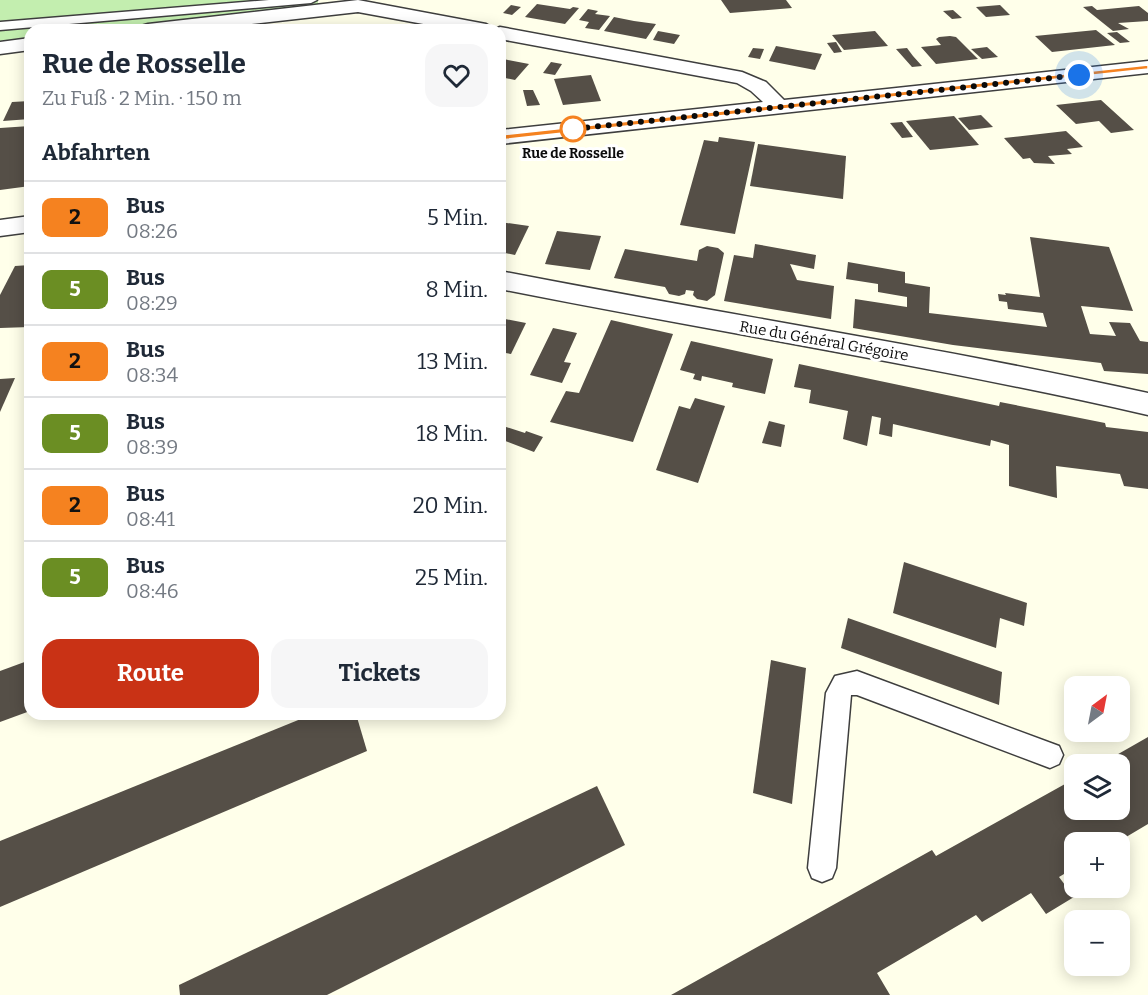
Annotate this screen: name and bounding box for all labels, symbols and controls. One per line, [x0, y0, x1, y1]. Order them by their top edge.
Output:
button: heart [425, 44, 488, 107]
text: Rue de Rosselle [42, 47, 246, 80]
your location [1064, 60, 1094, 90]
text: Zu Fuß · 2 Min. · 150 m [42, 86, 242, 110]
marker: Rue de Rosselle [560, 116, 586, 142]
text: Abfahrten [42, 139, 150, 166]
place label: Rue de Rosselle [522, 145, 624, 162]
text: Bus [126, 192, 165, 219]
text: 2 [69, 204, 81, 230]
text: 5 Min. [427, 204, 488, 231]
text: 08:26 [126, 219, 178, 243]
text: Bus [126, 264, 165, 291]
text: 5 [69, 276, 81, 302]
text: 8 Min. [426, 276, 488, 303]
text: 08:29 [126, 291, 178, 315]
street label: Rue du Général Grégoire [738, 317, 910, 365]
text: Bus [126, 336, 165, 363]
text: 2 [69, 348, 81, 374]
text: 13 Min. [417, 348, 488, 375]
text: 08:34 [126, 363, 178, 387]
text: Bus [126, 408, 165, 435]
text: 5 [69, 420, 81, 446]
text: 18 Min. [417, 420, 488, 447]
text: 08:39 [126, 435, 178, 459]
text: Bus [126, 480, 165, 507]
text: 2 [69, 492, 81, 518]
text: 20 Min. [413, 492, 488, 519]
text: 08:41 [126, 507, 175, 531]
text: Bus [126, 552, 165, 579]
text: 5 [69, 564, 81, 590]
text: 25 Min. [415, 564, 488, 591]
text: 08:46 [126, 579, 178, 603]
button: Route [42, 639, 259, 708]
button: Tickets [271, 639, 488, 708]
north arrow [1064, 676, 1130, 742]
map controls [1064, 676, 1130, 976]
button: layers [1064, 754, 1130, 820]
button: + [1064, 832, 1130, 898]
button: − [1064, 910, 1130, 976]

